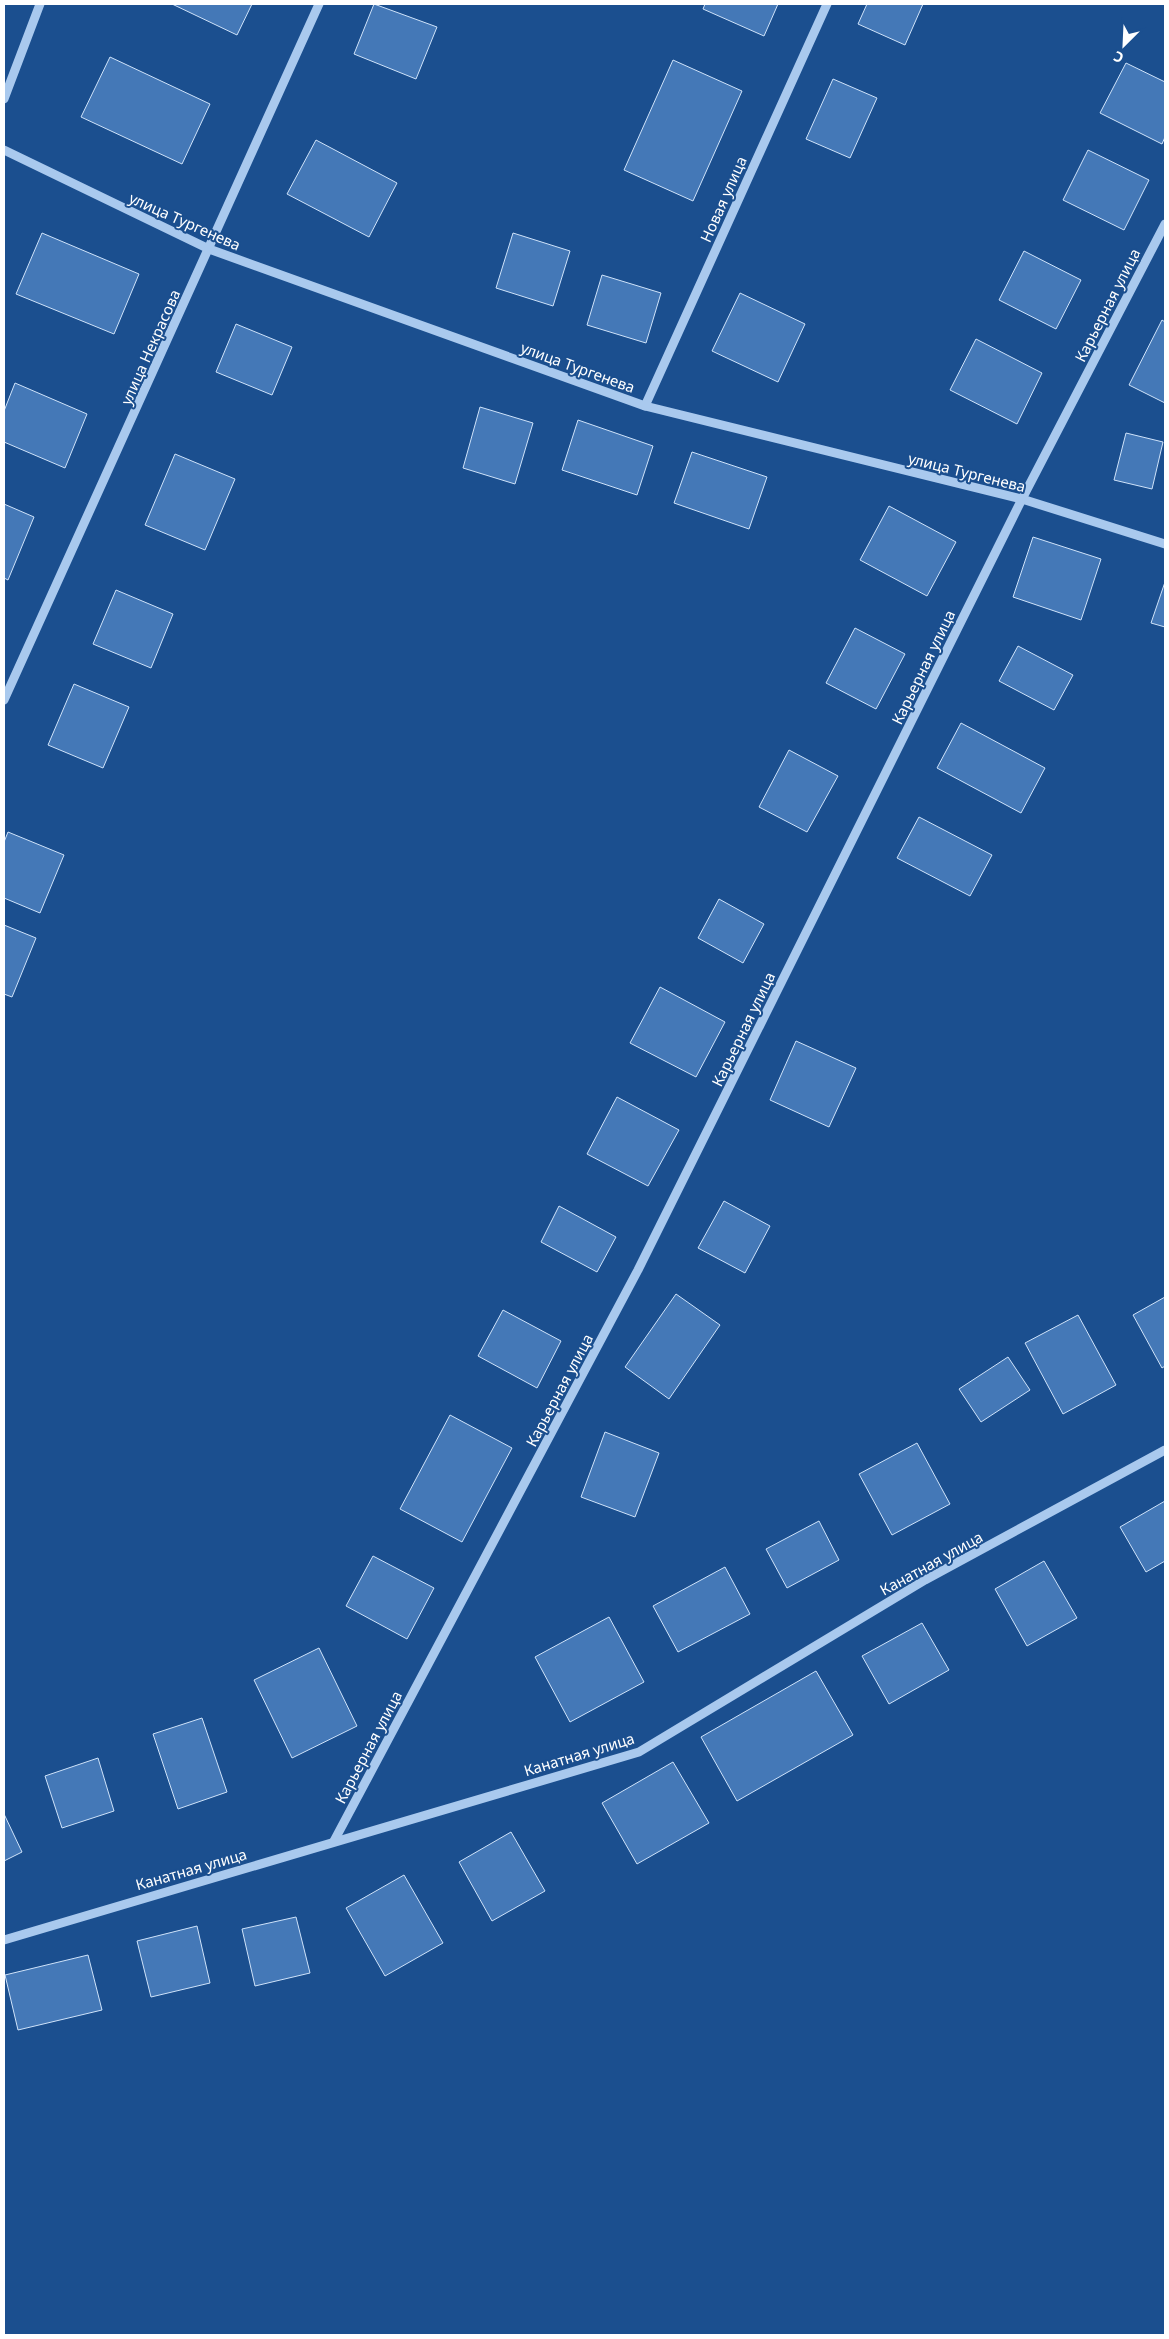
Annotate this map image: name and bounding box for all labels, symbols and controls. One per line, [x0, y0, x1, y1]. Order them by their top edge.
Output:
north arrow [1099, 20, 1149, 70]
text: С [1111, 47, 1126, 68]
street label: Новая улица [695, 153, 751, 245]
street label: улица Тургенева [126, 187, 244, 255]
street label: Карьерная улица [1070, 245, 1144, 365]
street label: улица Некрасова [116, 286, 184, 408]
street label: улица Тургенева [518, 337, 638, 397]
street label: улица Тургенева [906, 448, 1028, 496]
street label: Карьерная улица [887, 606, 959, 728]
street label: Карьерная улица [707, 968, 779, 1090]
street label: Карьерная улица [521, 1330, 597, 1450]
street label: Канатная улица [876, 1526, 986, 1600]
street label: Карьерная улица [330, 1687, 406, 1807]
street label: Канатная улица [521, 1728, 637, 1780]
street label: Канатная улица [133, 1844, 249, 1894]

